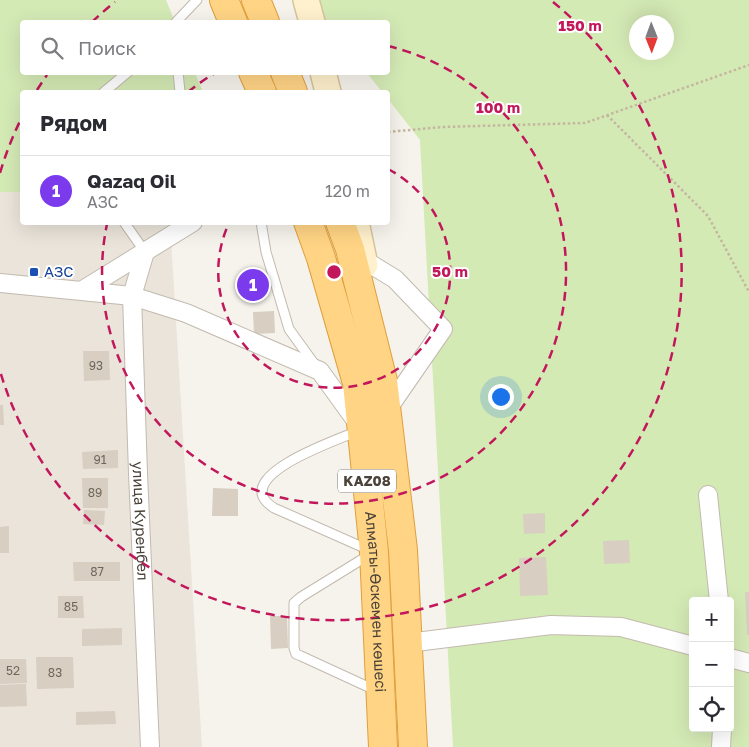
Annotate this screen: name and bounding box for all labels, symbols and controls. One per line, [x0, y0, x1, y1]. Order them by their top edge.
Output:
north arrow [629, 15, 674, 60]
text: 150 m [558, 16, 602, 34]
search box [20, 20, 390, 75]
icon: search [38, 34, 66, 62]
text: Поиск [78, 36, 137, 59]
text: 100 m [476, 98, 520, 116]
text: Рядом [40, 110, 107, 136]
text: Qazaq Oil [87, 169, 176, 192]
text: 1 [52, 181, 60, 201]
text: 120 m [325, 181, 370, 201]
text: АЗС [87, 192, 118, 212]
place label: АЗС [44, 262, 73, 280]
text: 50 m [432, 262, 468, 280]
centre of rings [325, 263, 343, 281]
marker: АЗС [28, 266, 40, 278]
pin: 1 [237, 266, 269, 304]
house number: 93 [89, 358, 103, 373]
your location [488, 384, 514, 410]
house number: 91 [93, 452, 107, 467]
street label: улица Куренбел [130, 461, 153, 581]
road number: KAZ08 [338, 470, 396, 492]
house number: 89 [88, 485, 102, 500]
street label: Алматы-Өскемен көшесі [362, 510, 390, 693]
house number: 87 [90, 564, 104, 579]
map controls [689, 597, 734, 732]
button: + [689, 597, 734, 642]
house number: 85 [64, 599, 78, 614]
button: − [689, 642, 734, 687]
house number: 52 [6, 663, 20, 678]
house number: 83 [48, 665, 62, 680]
button: locate [689, 687, 734, 732]

